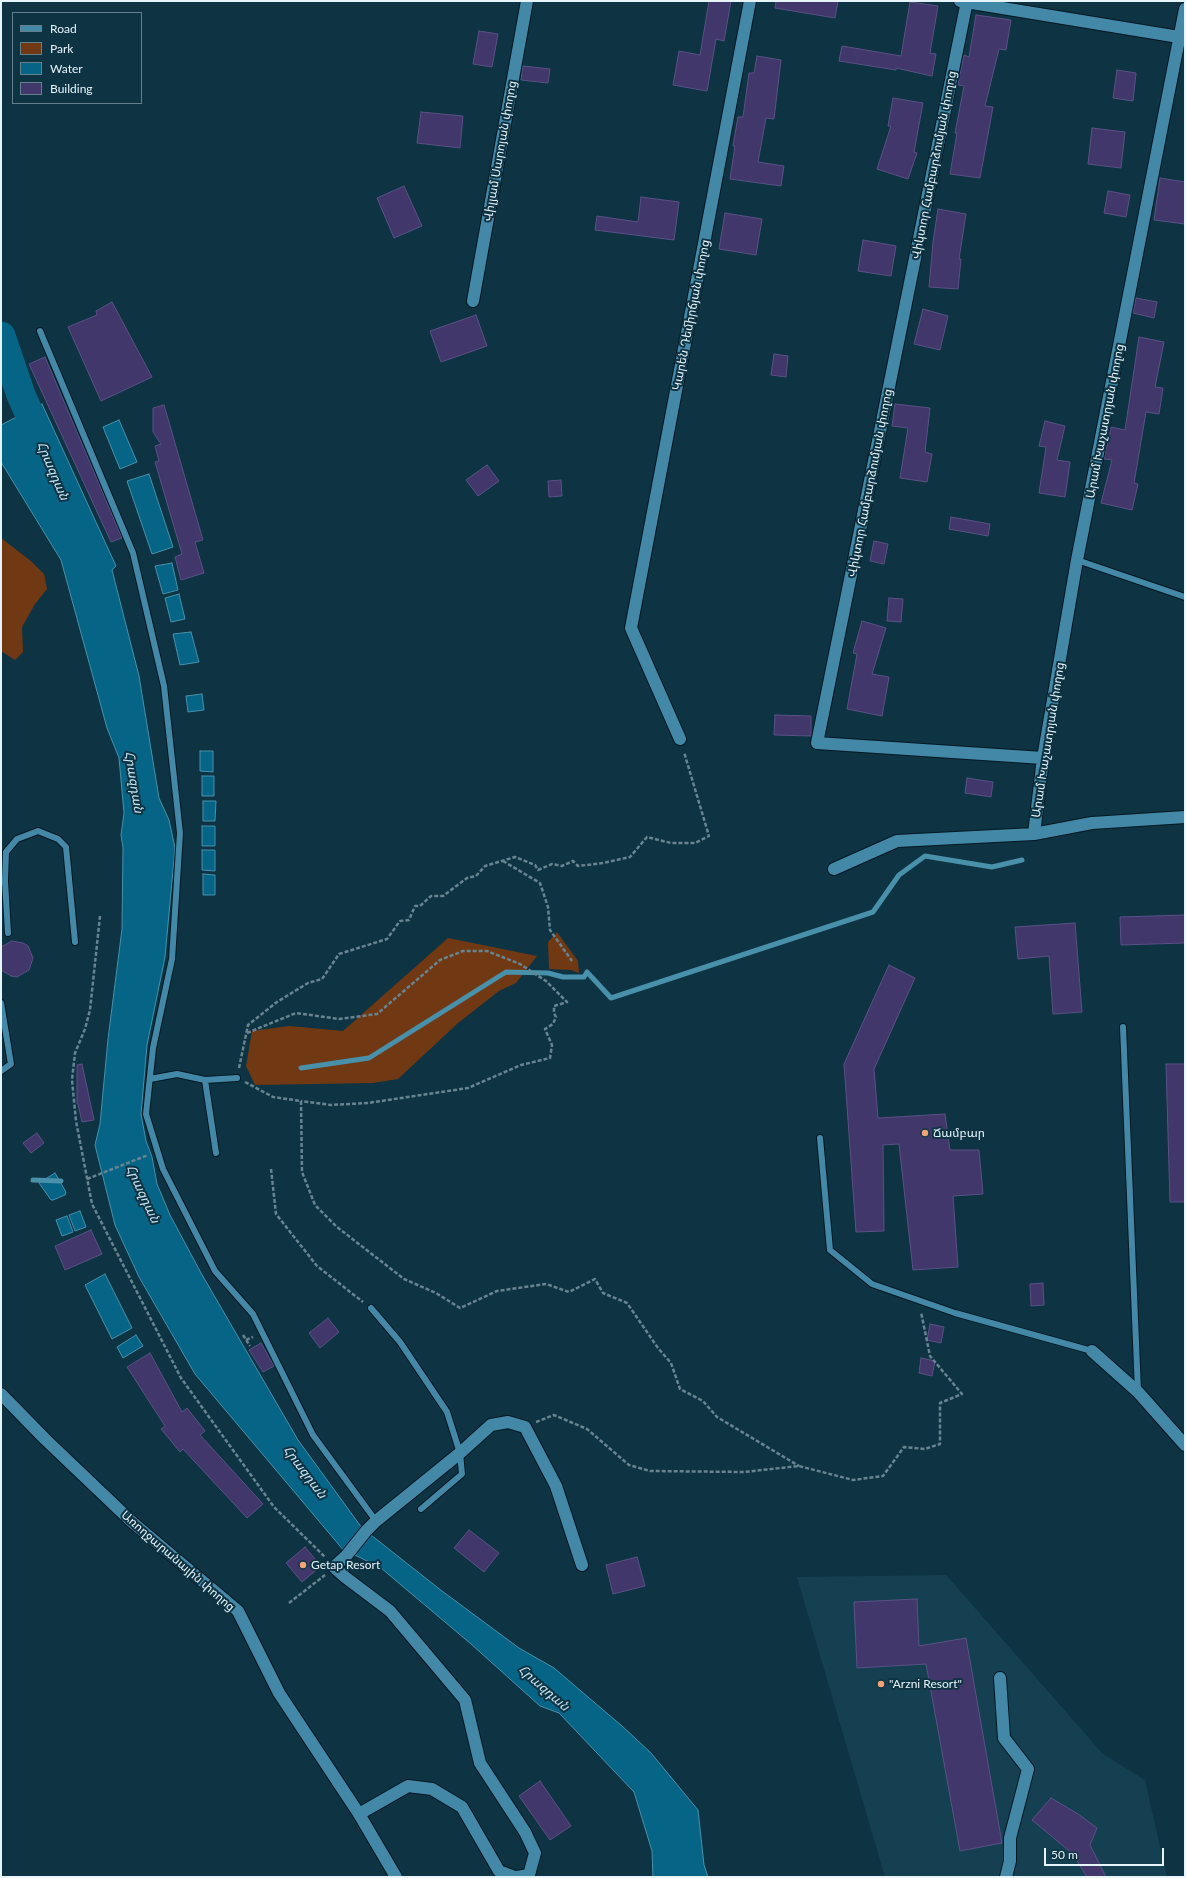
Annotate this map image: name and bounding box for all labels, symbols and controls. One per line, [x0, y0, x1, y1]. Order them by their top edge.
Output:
legend [12, 12, 142, 104]
text: Road [50, 21, 77, 36]
text: Park [50, 41, 73, 56]
text: Water [50, 61, 83, 76]
street label: Վիկտոր Համբարձումյան փողոց [909, 70, 959, 260]
street label: Վիլյամ Սարոյան փողոց [481, 79, 519, 223]
text: Building [50, 81, 93, 96]
street label: Կարեն Դեմիրճյան փողոց [669, 238, 713, 392]
street label: Արամ Խաչատրյան փողոց [1083, 342, 1127, 500]
street label: Վիկտոր Համբարձումյան փողոց [845, 388, 895, 578]
water label: Հրազդան [34, 439, 72, 503]
street label: Արամ Խաչատրյան փողոց [1029, 661, 1067, 819]
water label: Հրազդան [121, 750, 147, 814]
place label: Ճամբար [933, 1126, 985, 1140]
marker: Ճամբար [920, 1128, 930, 1138]
water label: Հրազդան [123, 1163, 163, 1225]
water label: Հրազդան [280, 1442, 330, 1502]
street label: Առողջարանային փողոց [118, 1508, 238, 1614]
place label: Getap Resort [311, 1558, 380, 1572]
marker: Getap Resort [298, 1560, 308, 1570]
water label: Հրազդան [515, 1662, 573, 1714]
place label: "Arzni Resort" [889, 1677, 962, 1691]
marker: "Arzni Resort" [876, 1679, 886, 1689]
scale bar [1046, 1840, 1166, 1866]
text: 50 m [1051, 1847, 1078, 1862]

